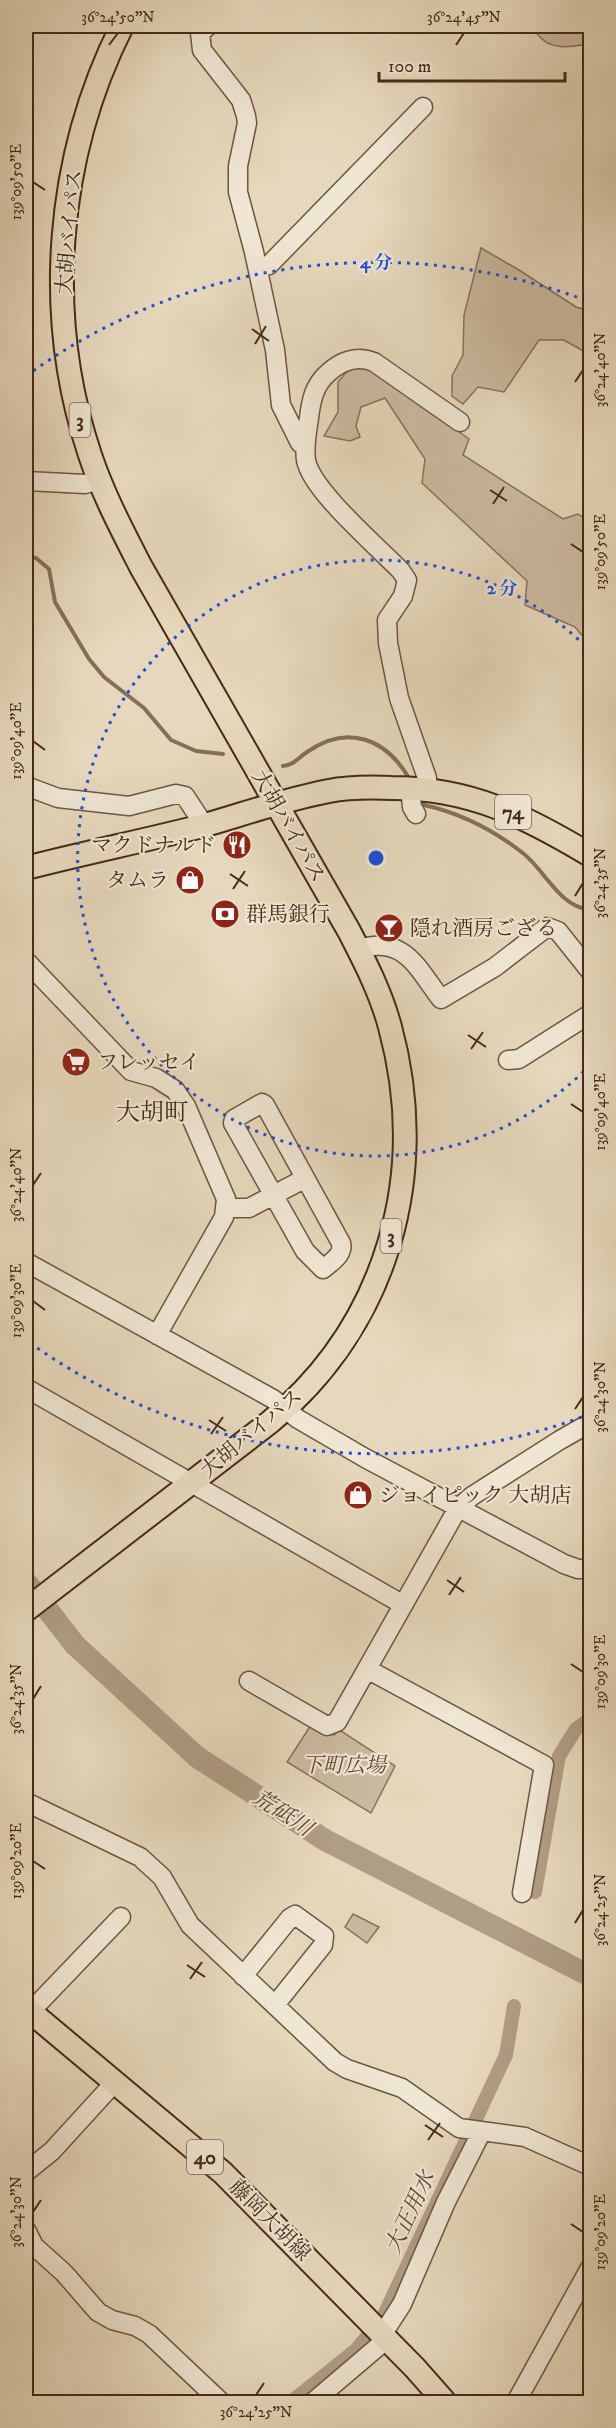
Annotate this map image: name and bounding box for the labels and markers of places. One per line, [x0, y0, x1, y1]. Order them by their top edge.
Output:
restaurant icon: マクドナルド [221, 829, 253, 861]
place label: マクドナルド [91, 833, 216, 859]
centre of rings [366, 848, 386, 868]
shop icon: タムラ [174, 864, 206, 896]
place label: タムラ [106, 868, 169, 894]
bank icon: 群馬銀行 [209, 898, 241, 930]
place label: 群馬銀行 [246, 902, 330, 928]
bar icon: 隠れ酒房ござる [373, 912, 405, 944]
place label: 隠れ酒房ござる [410, 916, 557, 942]
supermarket icon: フレッセイ [60, 1046, 92, 1078]
place label: フレッセイ [97, 1050, 200, 1076]
shop icon: ジョイピック 大胡店 [342, 1479, 374, 1511]
place label: ジョイピック 大胡店 [379, 1483, 571, 1509]

